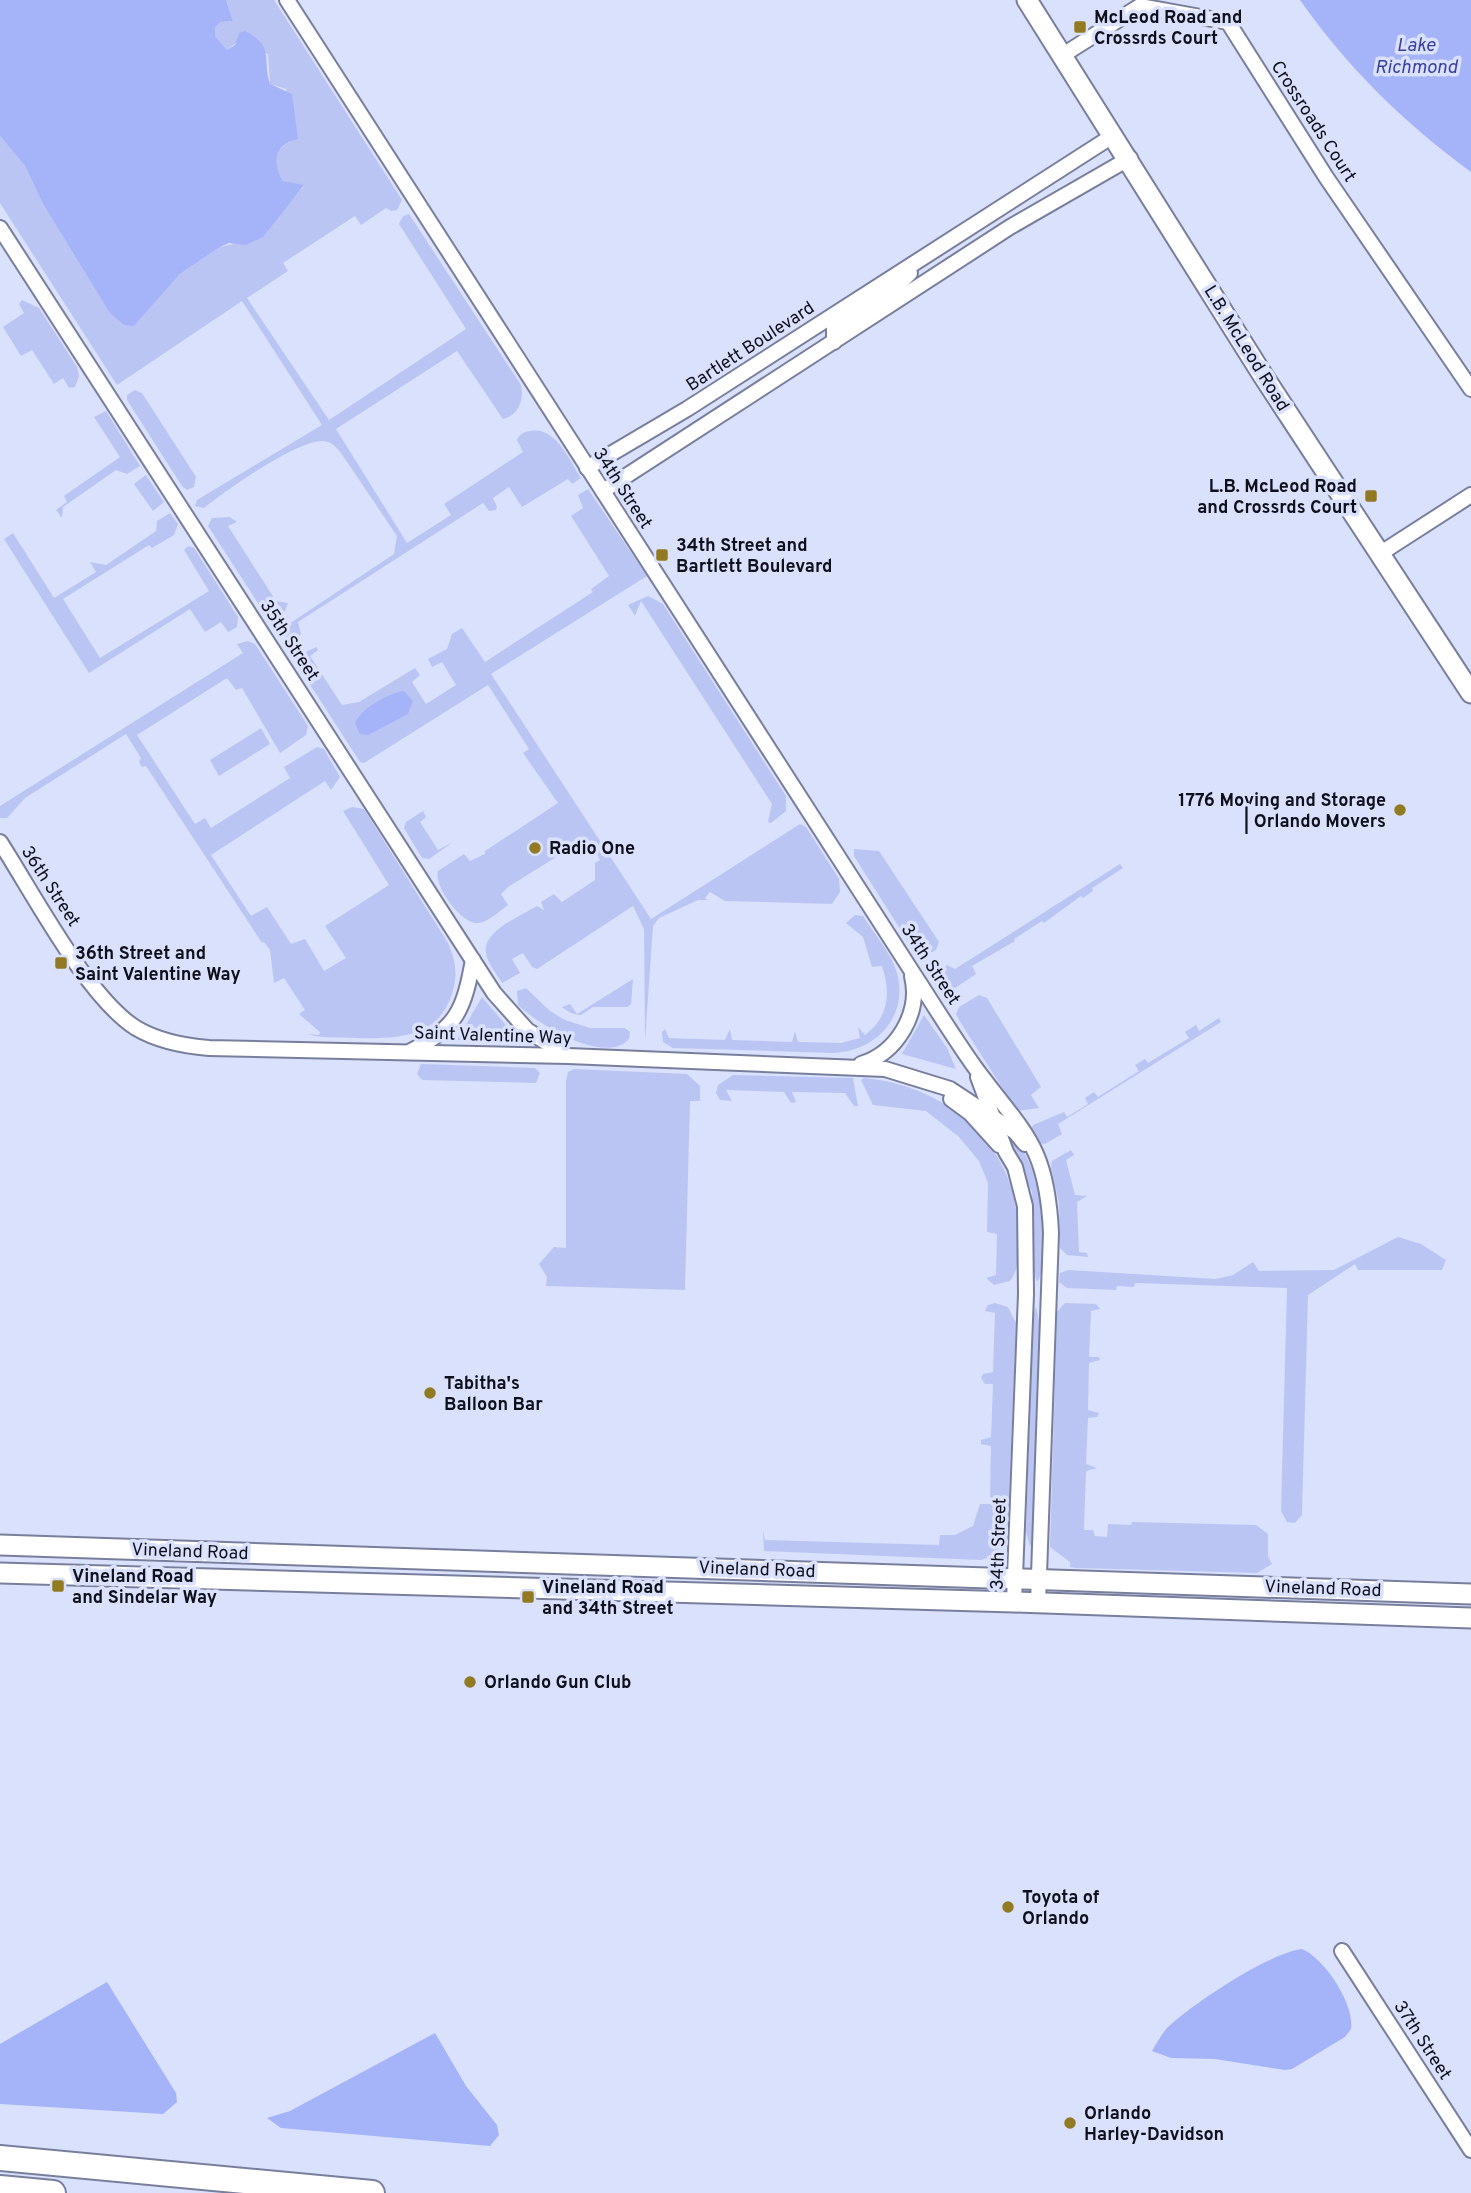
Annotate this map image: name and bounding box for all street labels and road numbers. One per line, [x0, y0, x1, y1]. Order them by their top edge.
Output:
street label: Crossroads Court [1265, 57, 1361, 187]
street label: L.B. McLeod Road [1198, 282, 1294, 416]
street label: Bartlett Boulevard [682, 297, 819, 397]
street label: 34th Street [587, 444, 657, 534]
street label: 35th Street [254, 596, 324, 686]
street label: 36th Street [15, 842, 84, 932]
street label: 34th Street [895, 920, 965, 1010]
street label: Saint Valentine Way [414, 1022, 572, 1051]
street label: 34th Street [986, 1497, 1013, 1591]
street label: Vineland Road [131, 1539, 249, 1566]
street label: Vineland Road [698, 1557, 816, 1584]
street label: Vineland Road [1264, 1576, 1382, 1603]
street label: 37th Street [1388, 1997, 1456, 2085]

